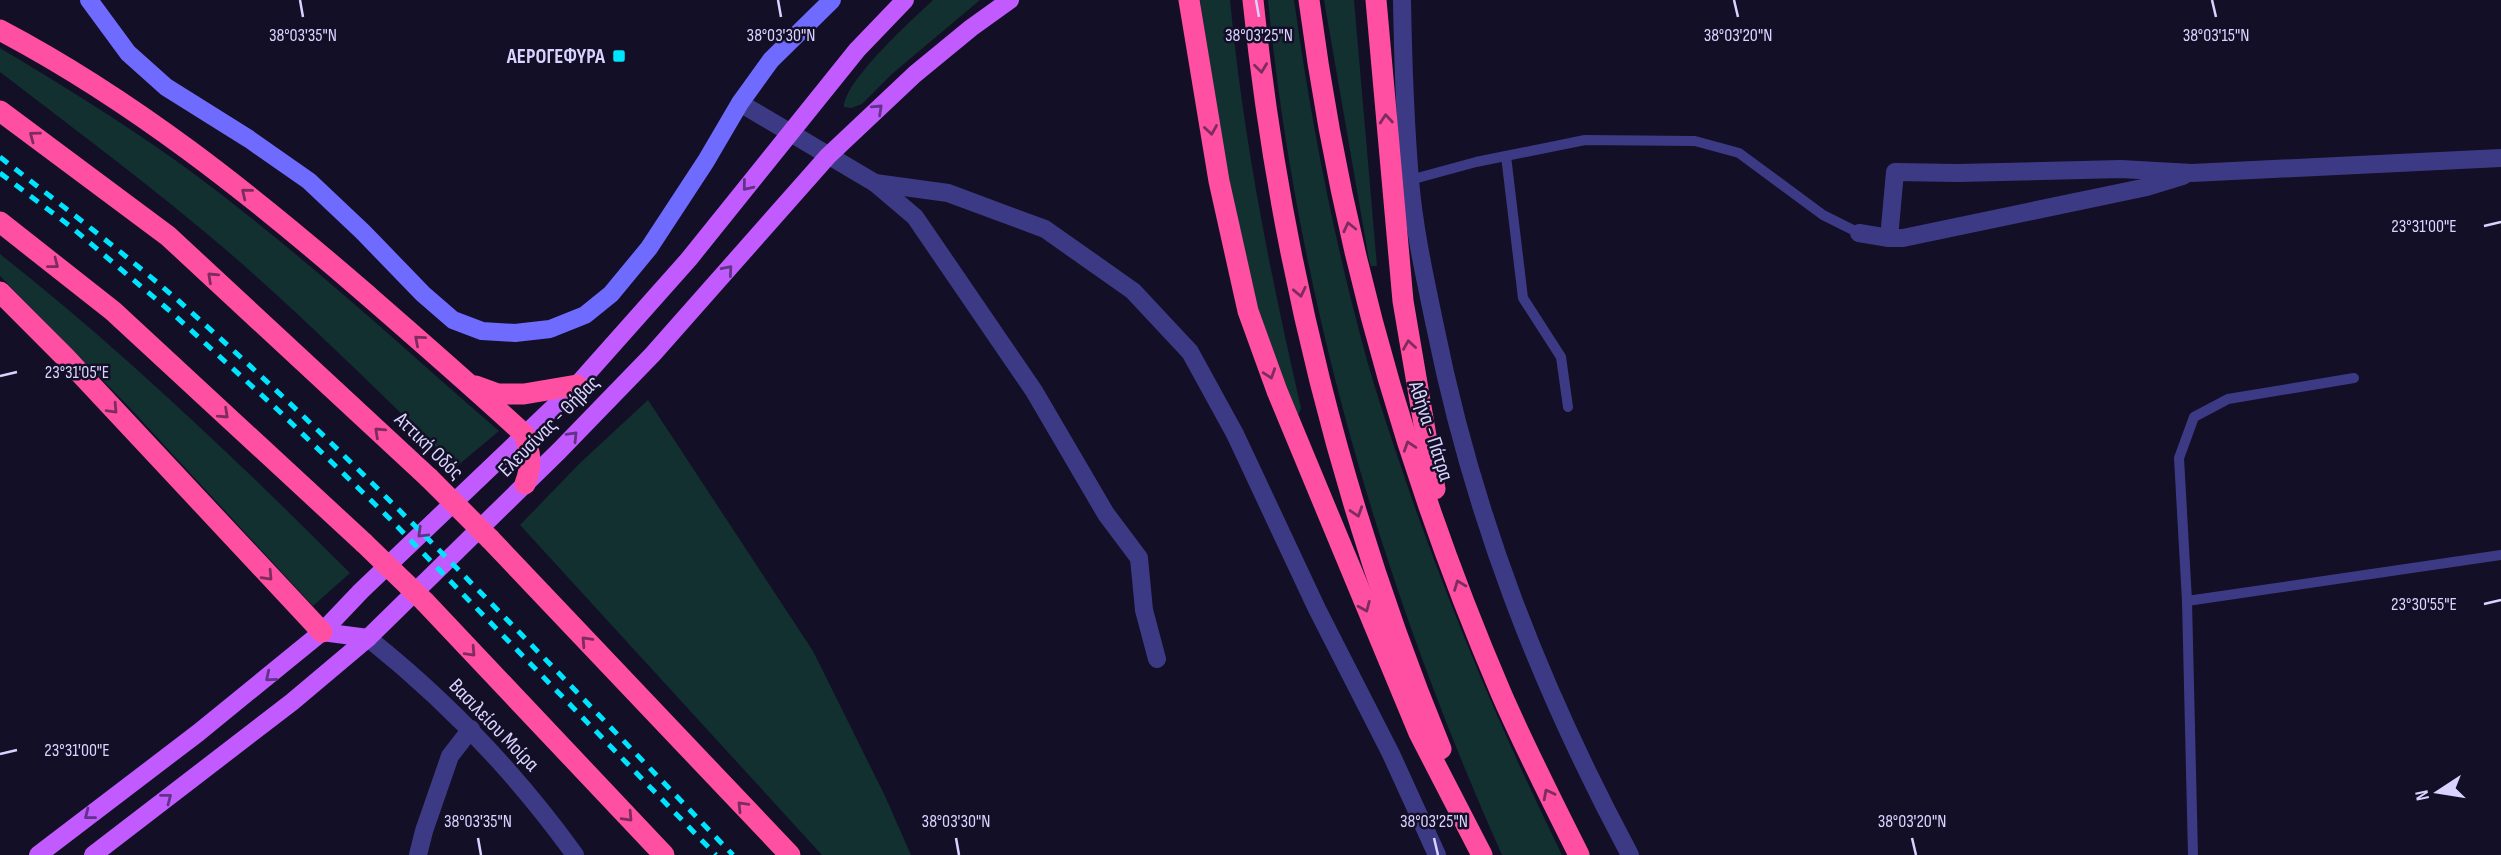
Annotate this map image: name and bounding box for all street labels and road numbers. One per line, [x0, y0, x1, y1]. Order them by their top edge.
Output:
street label: Ελευσίνας - Θήβας [493, 370, 605, 482]
street label: Αθήνα - Πάτρα [1403, 377, 1459, 484]
street label: Αττική Οδός [389, 407, 469, 485]
street label: Βασιλείου Μοίρα [444, 674, 544, 777]

